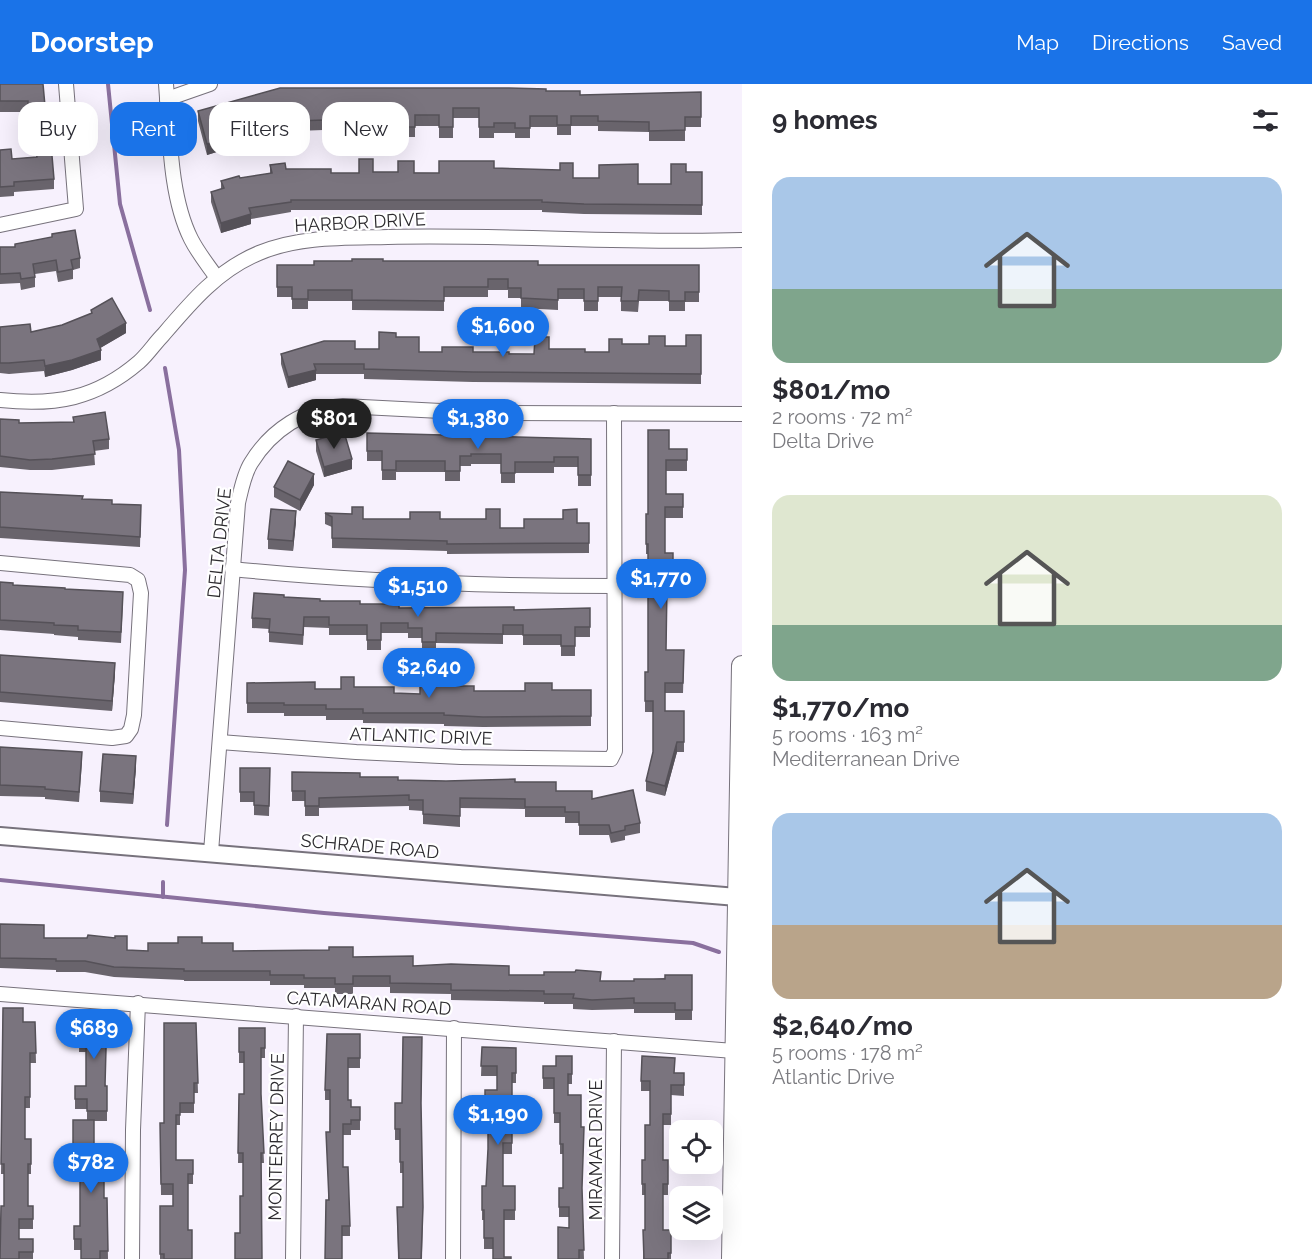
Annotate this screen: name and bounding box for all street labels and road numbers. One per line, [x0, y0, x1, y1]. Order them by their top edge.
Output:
street label: HARBOR DRIVE [294, 208, 426, 236]
street label: DELTA DRIVE [203, 487, 235, 599]
street label: ATLANTIC DRIVE [349, 723, 493, 749]
street label: SCHRADE ROAD [300, 829, 440, 863]
street label: CATAMARAN ROAD [286, 987, 452, 1019]
street label: MONTERREY DRIVE [264, 1053, 288, 1221]
street label: MIRAMAR DRIVE [585, 1080, 606, 1220]

